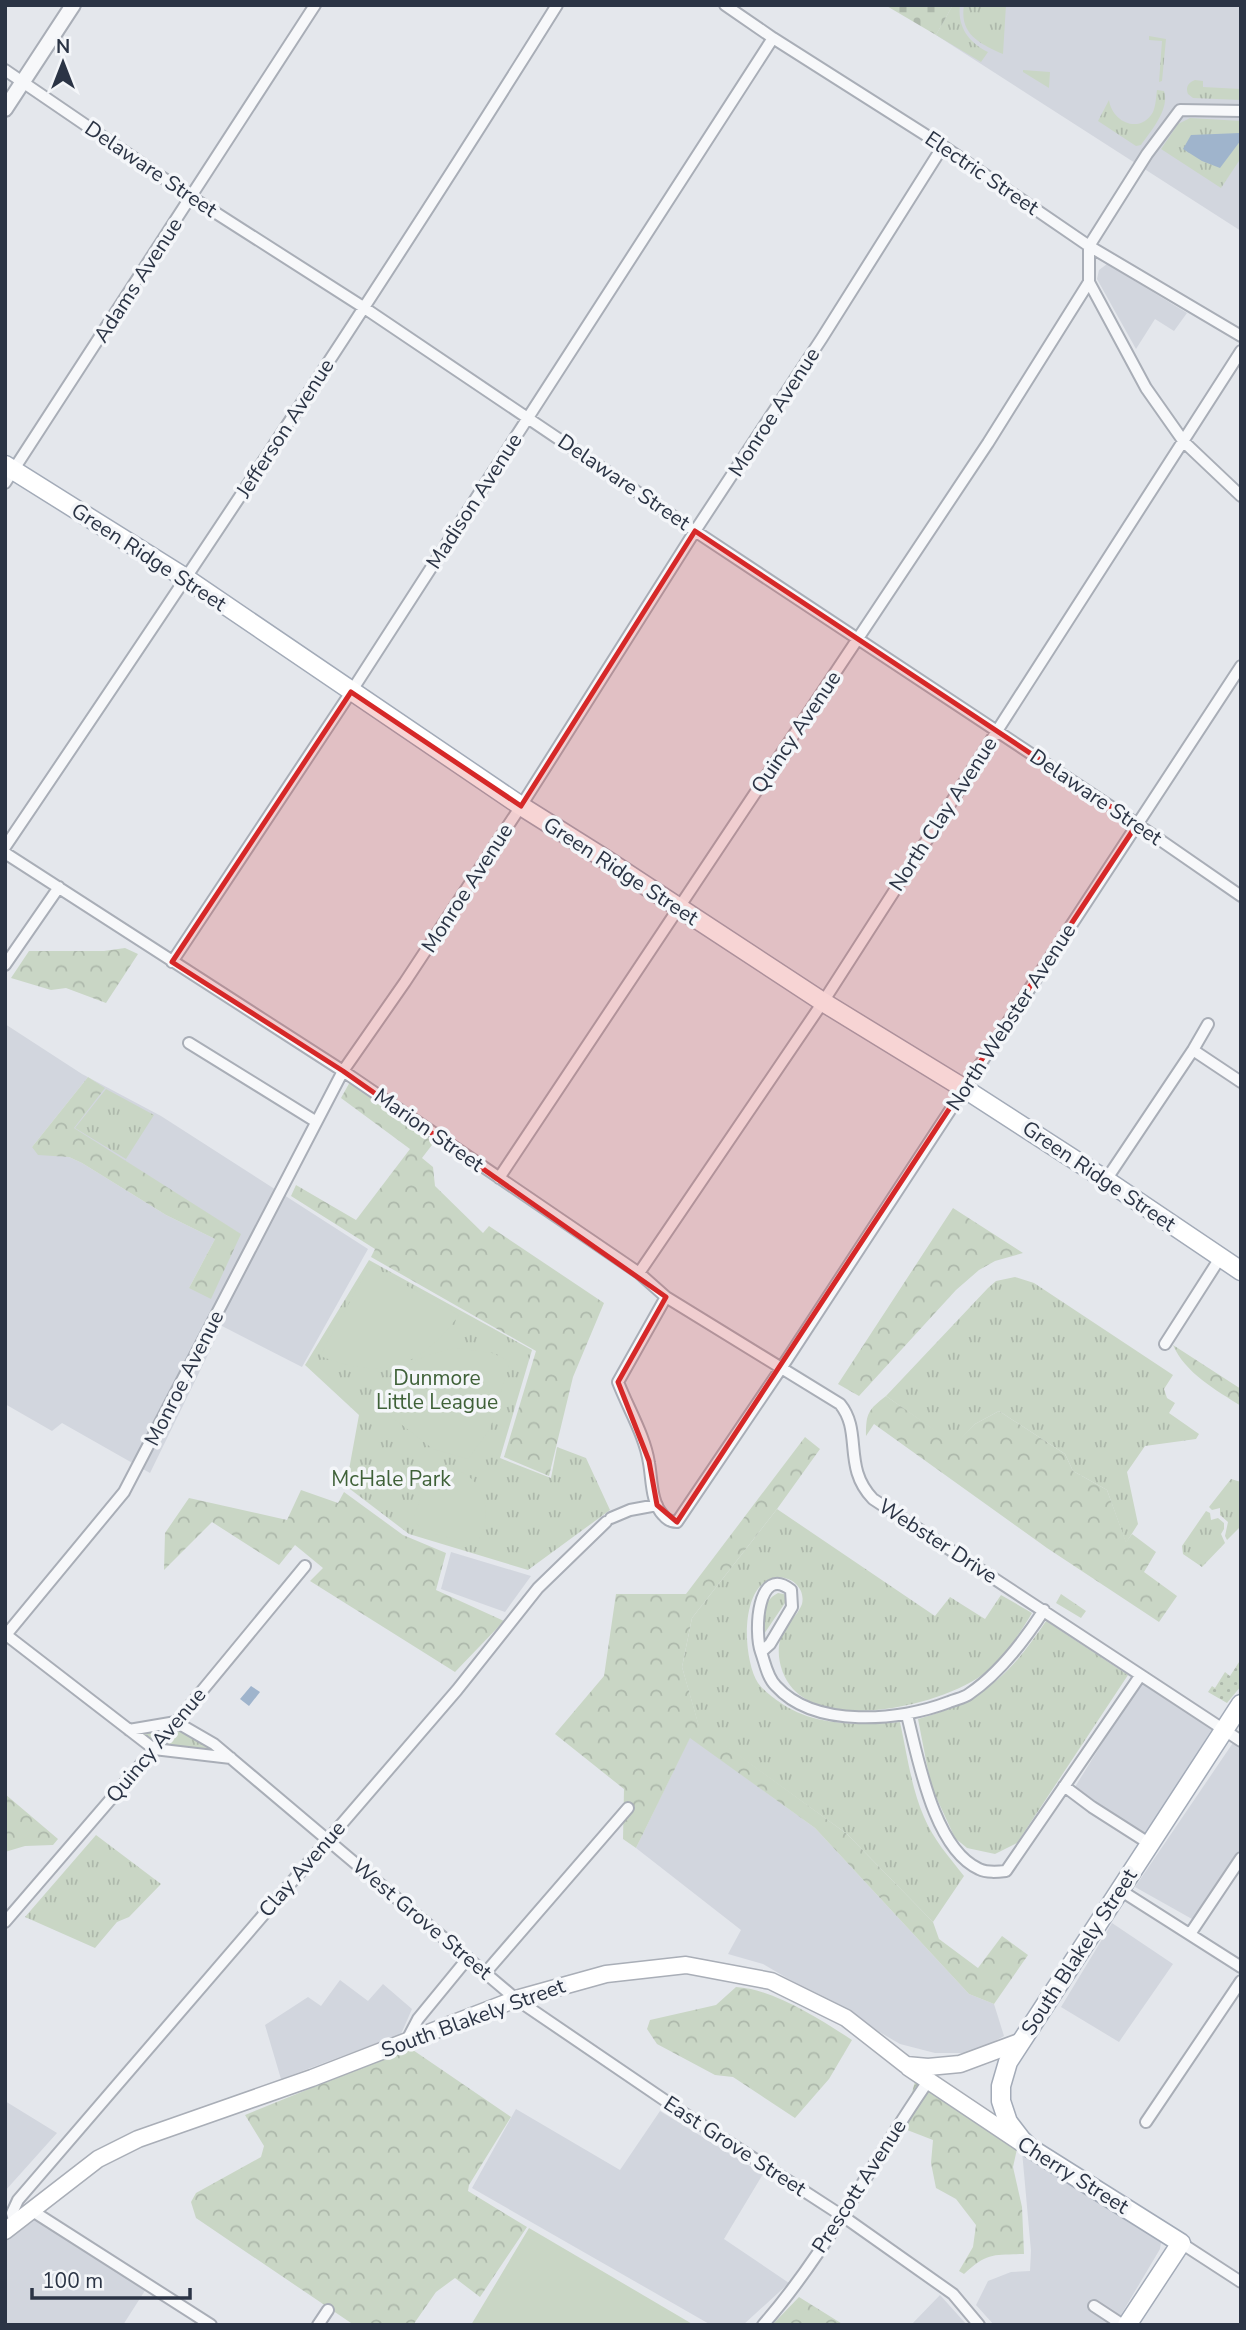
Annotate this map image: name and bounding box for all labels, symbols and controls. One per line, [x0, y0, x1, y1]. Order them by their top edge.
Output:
north arrow [28, 28, 98, 98]
text: N [56, 34, 70, 60]
street label: Delaware Street [79, 114, 223, 224]
street label: Electric Street [920, 125, 1045, 222]
street label: Adams Avenue [87, 212, 189, 348]
street label: Monroe Avenue [722, 342, 826, 482]
street label: Jefferson Avenue [229, 353, 340, 504]
street label: Delaware Street [552, 427, 696, 537]
street label: Madison Avenue [420, 428, 528, 574]
street label: Green Ridge Street [66, 496, 232, 618]
street label: Quincy Avenue [745, 665, 847, 799]
street label: North Clay Avenue [883, 731, 1003, 897]
street label: Delaware Street [1024, 742, 1168, 852]
street label: Green Ridge Street [538, 810, 704, 932]
street label: Monroe Avenue [415, 818, 519, 958]
street label: North Webster Avenue [940, 918, 1082, 1116]
street label: Marion Street [369, 1082, 490, 1178]
street label: Green Ridge Street [1017, 1114, 1182, 1238]
street label: Monroe Avenue [138, 1305, 230, 1451]
park label: Dunmore Little League [376, 1364, 498, 1416]
park label: McHale Park [331, 1465, 451, 1493]
street label: Webster Drive [873, 1492, 1003, 1590]
street label: Quincy Avenue [100, 1682, 212, 1808]
street label: Clay Avenue [252, 1815, 352, 1923]
street label: West Grove Street [346, 1852, 498, 1986]
street label: South Blakely Street [1015, 1863, 1144, 2041]
street label: South Blakely Street [377, 1972, 569, 2064]
street label: East Grove Street [658, 2089, 812, 2203]
street label: Prescott Avenue [805, 2114, 913, 2258]
street label: Cherry Street [1012, 2130, 1135, 2221]
scale bar [32, 2256, 189, 2300]
text: 100 m [42, 2267, 103, 2295]

